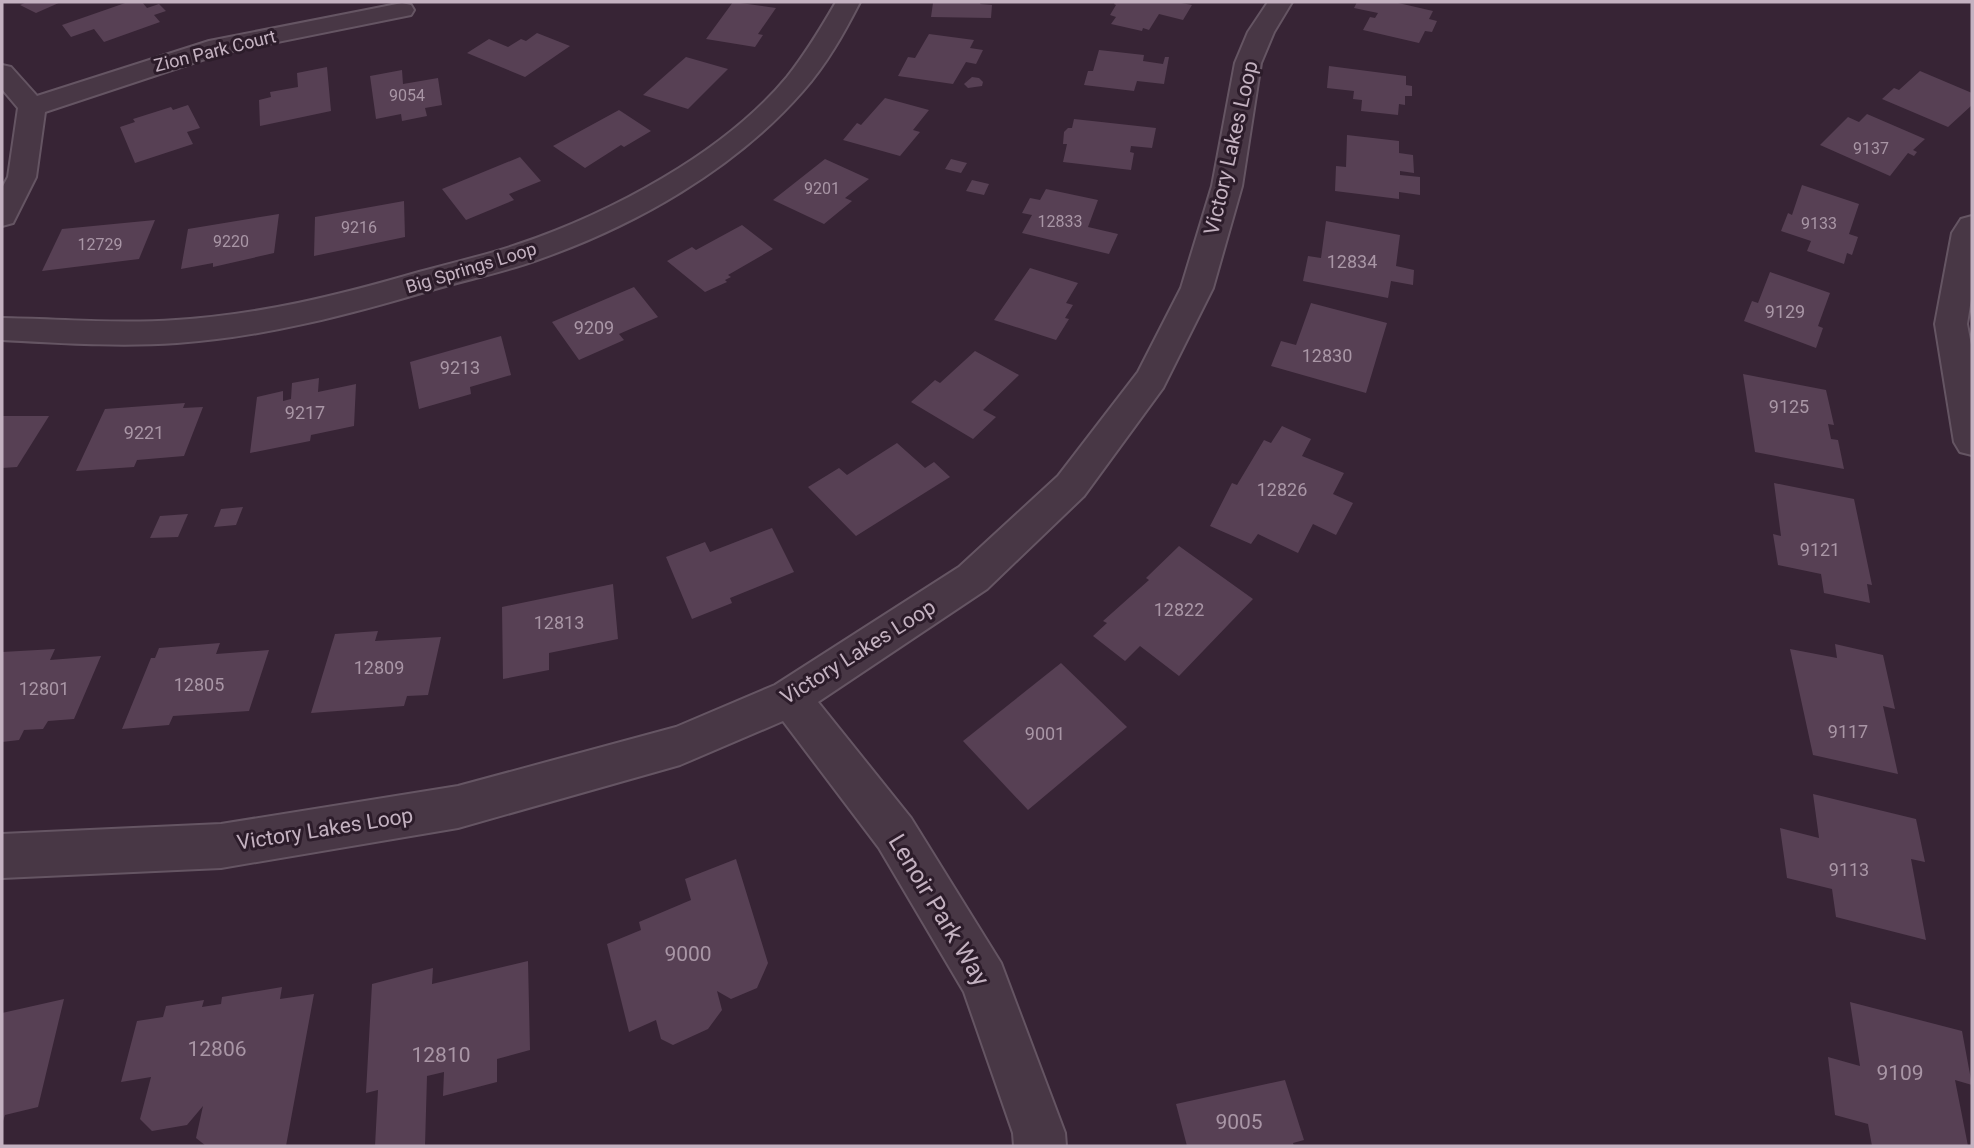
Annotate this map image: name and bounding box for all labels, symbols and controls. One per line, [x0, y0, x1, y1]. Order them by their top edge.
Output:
street label: Zion Park Court [152, 25, 278, 76]
street label: Victory Lakes Loop [1199, 59, 1263, 237]
house number: 9054 [389, 86, 425, 105]
house number: 9137 [1853, 139, 1889, 158]
house number: 9201 [804, 179, 840, 198]
house number: 12833 [1038, 212, 1082, 231]
house number: 9133 [1801, 214, 1837, 233]
house number: 9216 [341, 218, 377, 237]
house number: 9220 [213, 232, 249, 251]
house number: 12729 [78, 235, 122, 254]
street label: Big Springs Loop [403, 238, 539, 297]
house number: 12834 [1327, 251, 1377, 272]
house number: 9129 [1765, 301, 1805, 322]
house number: 9209 [574, 317, 614, 338]
house number: 12830 [1302, 345, 1352, 366]
house number: 9213 [440, 357, 480, 378]
house number: 9125 [1769, 396, 1809, 417]
house number: 9217 [285, 402, 325, 423]
house number: 9221 [124, 422, 164, 443]
house number: 12826 [1257, 479, 1307, 500]
house number: 9121 [1800, 539, 1840, 560]
street label: Victory Lakes Loop [776, 595, 940, 709]
house number: 12822 [1154, 599, 1204, 620]
house number: 12813 [534, 612, 584, 633]
house number: 12809 [354, 657, 404, 678]
house number: 12805 [174, 674, 224, 695]
house number: 12801 [19, 678, 69, 699]
house number: 9117 [1828, 721, 1868, 742]
house number: 9001 [1025, 723, 1065, 744]
street label: Victory Lakes Loop [235, 803, 415, 855]
street label: Lenoir Park Way [883, 829, 996, 991]
house number: 9113 [1829, 859, 1869, 880]
house number: 9000 [664, 942, 712, 966]
house number: 12806 [187, 1037, 247, 1061]
house number: 12810 [411, 1043, 471, 1067]
house number: 9109 [1876, 1061, 1924, 1085]
house number: 9005 [1215, 1110, 1263, 1134]

